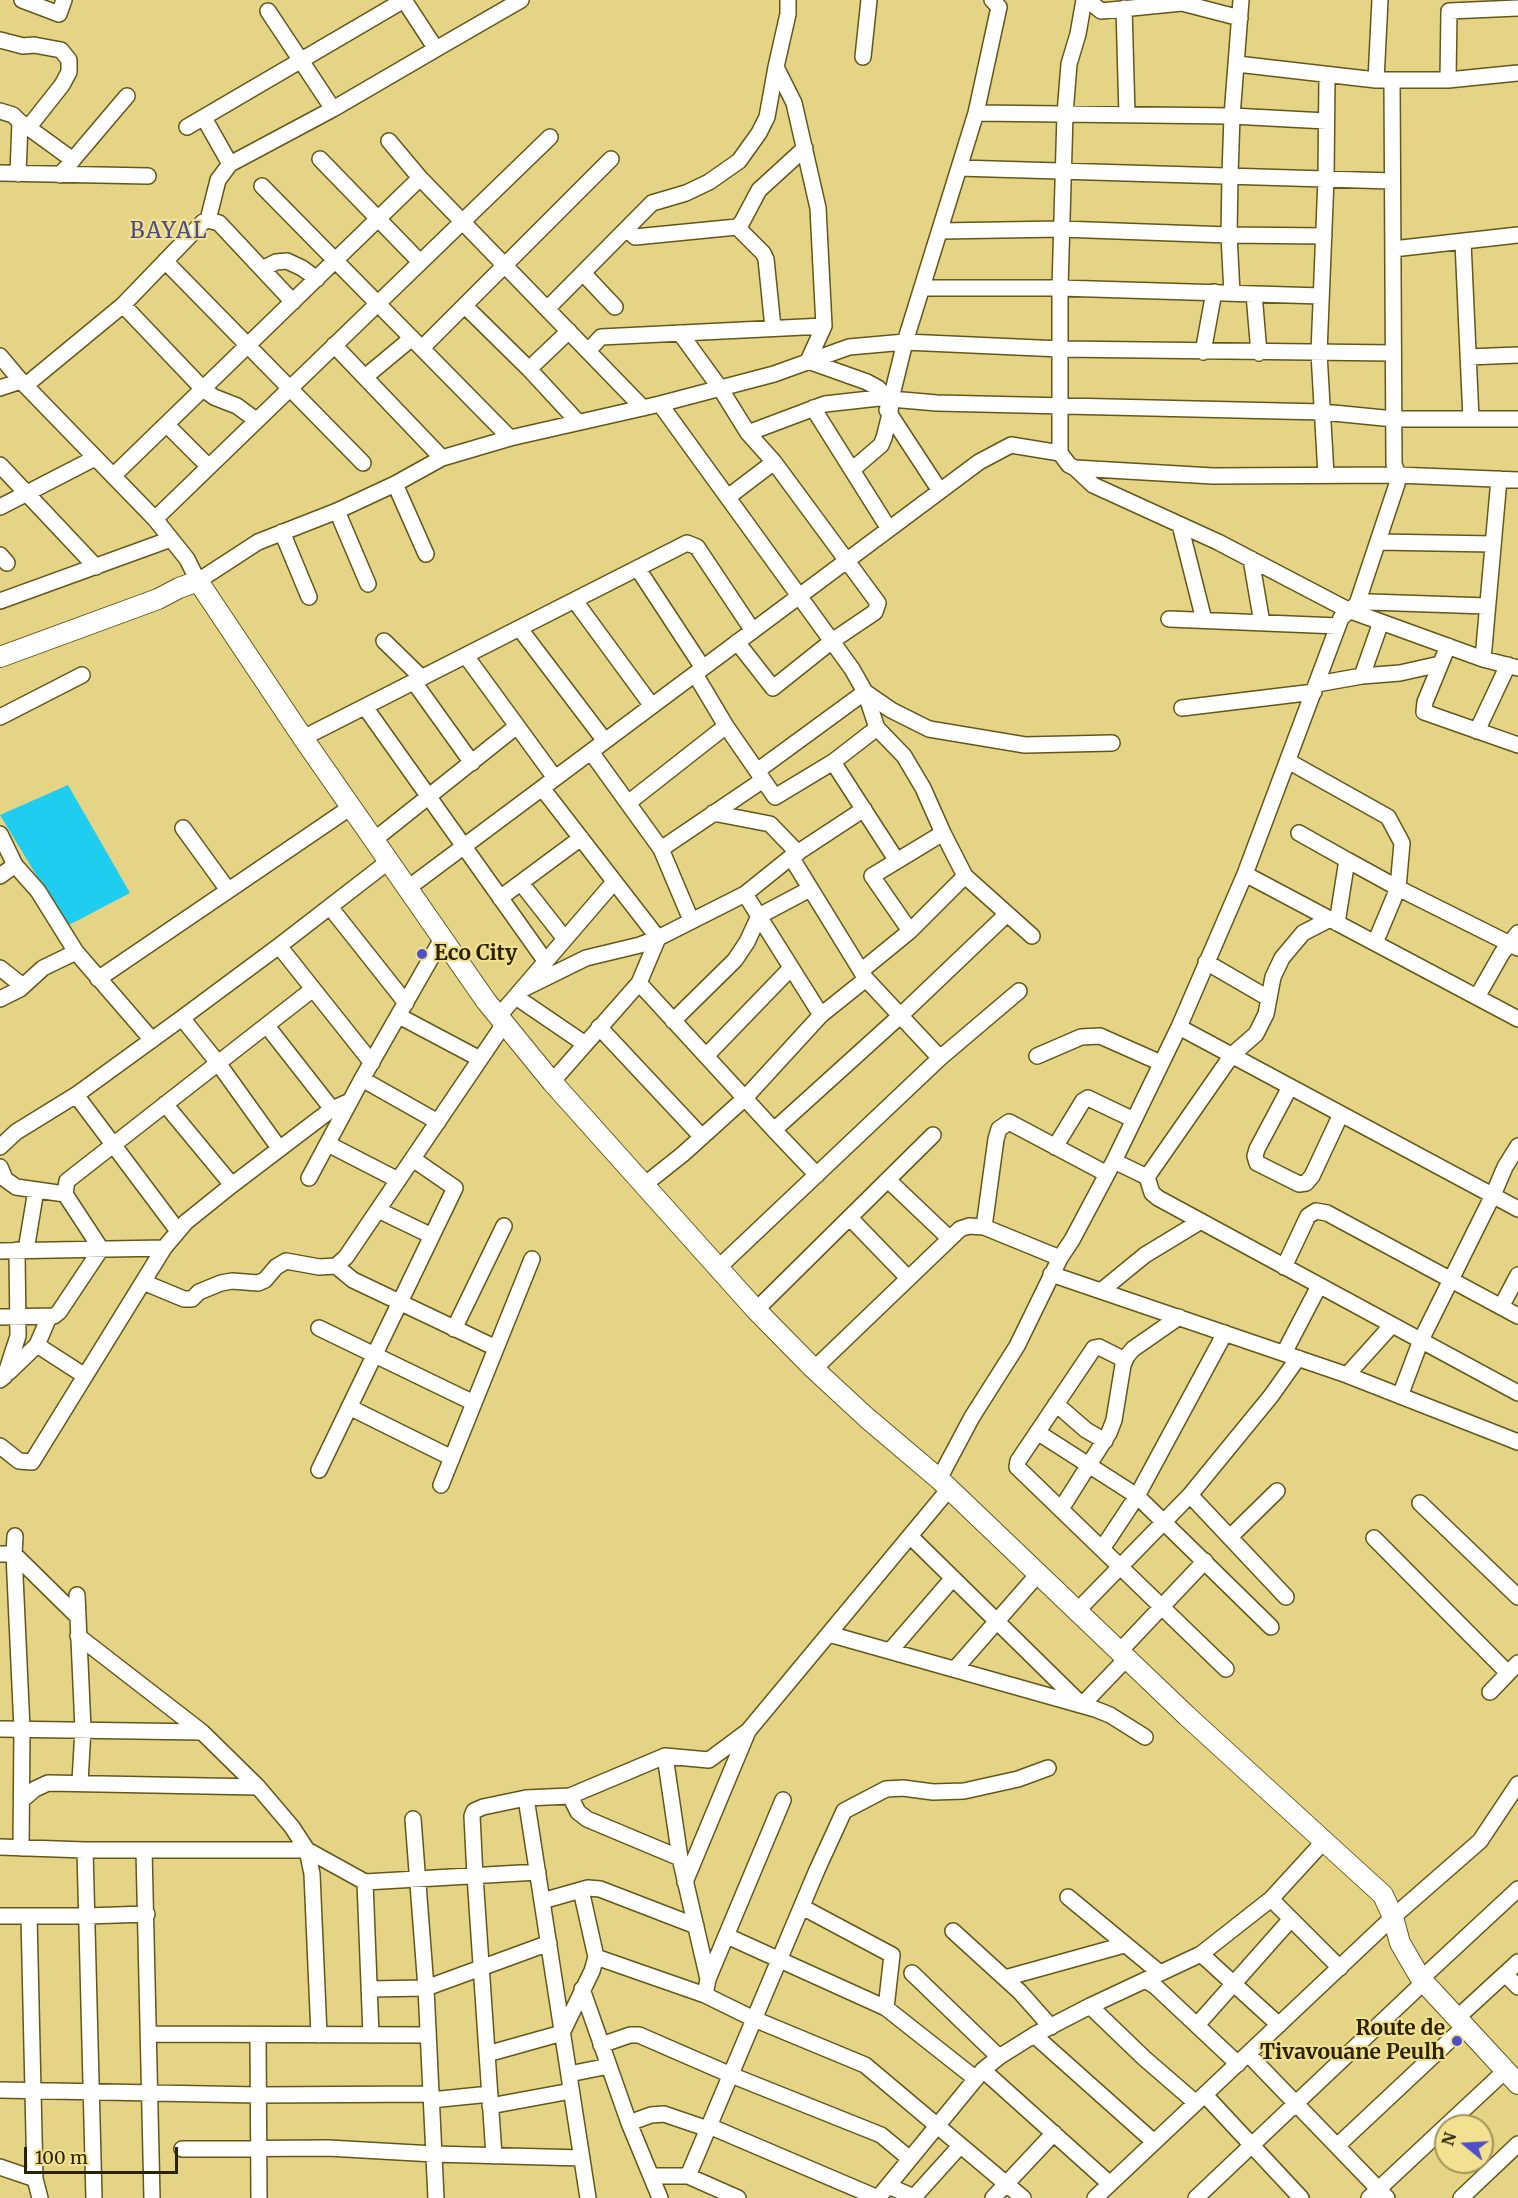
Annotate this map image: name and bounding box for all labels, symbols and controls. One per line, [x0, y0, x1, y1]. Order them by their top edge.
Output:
district label: BAYAL [130, 219, 208, 245]
place label: Eco City [434, 941, 517, 967]
marker: Eco City [415, 947, 429, 961]
place label: Route de Tivavouane Peulh [1260, 2016, 1445, 2066]
marker: Route de Tivavouane Peulh [1450, 2034, 1464, 2048]
north arrow [1434, 2114, 1494, 2174]
text: N [1437, 2130, 1460, 2148]
scale bar [27, 2135, 182, 2173]
text: 100 m [35, 2146, 88, 2169]

